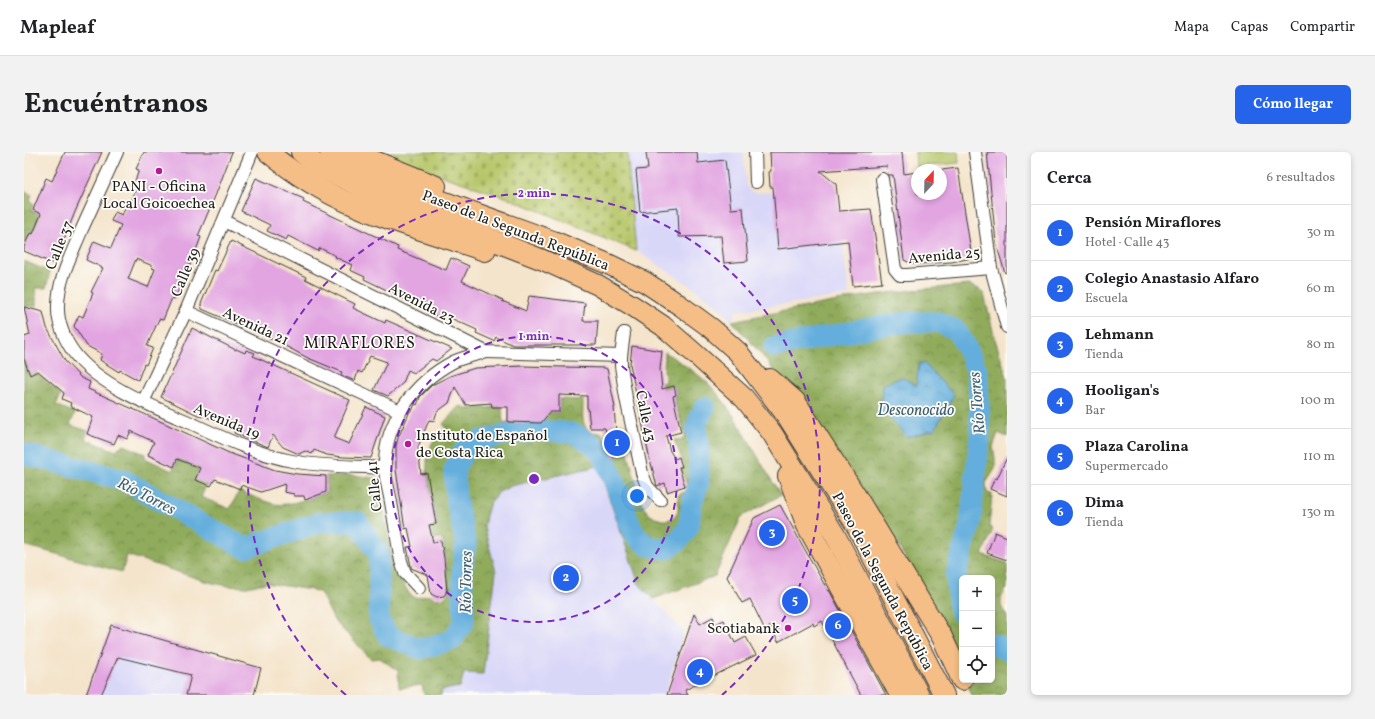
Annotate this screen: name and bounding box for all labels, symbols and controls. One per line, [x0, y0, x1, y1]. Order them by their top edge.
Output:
text: Mapleaf [20, 15, 95, 41]
text: Mapa [1174, 18, 1209, 37]
text: Capas [1231, 18, 1268, 37]
text: Compartir [1290, 18, 1355, 37]
text: Encuéntranos [24, 85, 208, 124]
button: Cómo llegar [1235, 85, 1351, 124]
north arrow [911, 164, 947, 200]
marker: PANI - Oficina Local Goicoechea [154, 166, 164, 176]
text: Cerca [1047, 167, 1092, 190]
text: 6 resultados [1267, 169, 1335, 187]
place label: PANI - Oficina Local Goicoechea [102, 177, 216, 215]
street label: Paseo de la Segunda República [419, 186, 612, 277]
text: 2 min [518, 186, 550, 202]
text: Pensión Miraflores [1085, 213, 1221, 234]
street label: Calle 37 [41, 218, 80, 273]
text: 1 [1057, 224, 1063, 242]
text: 30 m [1307, 224, 1335, 242]
text: Hotel · Calle 43 [1085, 234, 1169, 252]
street label: Avenida 25 [907, 243, 981, 270]
street label: Calle 39 [167, 245, 206, 300]
text: Colegio Anastasio Alfaro [1085, 269, 1259, 290]
street label: Avenida 23 [384, 279, 458, 330]
text: 2 [1057, 280, 1063, 298]
text: 60 m [1307, 280, 1335, 298]
text: Escuela [1085, 290, 1128, 308]
street label: Avenida 21 [219, 303, 292, 352]
text: Lehmann [1085, 325, 1154, 346]
text: 1 min [519, 329, 550, 345]
district label: MIRAFLORES [304, 333, 416, 355]
text: 3 [1057, 336, 1063, 354]
text: 80 m [1306, 336, 1335, 354]
text: Tienda [1085, 346, 1124, 364]
water label: Río Torres [964, 371, 992, 435]
text: Hooligan's [1085, 381, 1159, 402]
street label: Calle 43 [629, 388, 660, 444]
text: 4 [1056, 392, 1064, 410]
text: 100 m [1300, 392, 1335, 410]
street label: Avenida 19 [190, 399, 263, 446]
water label: Desconocido [878, 400, 955, 422]
text: Bar [1085, 402, 1105, 420]
place label: Instituto de Español de Costa Rica [416, 426, 548, 464]
pin: 1 [604, 428, 630, 458]
text: Plaza Carolina [1085, 437, 1189, 458]
marker: Instituto de Español de Costa Rica [403, 439, 413, 449]
text: 5 [1057, 448, 1063, 466]
text: 110 m [1303, 448, 1335, 466]
text: Supermercado [1085, 458, 1168, 476]
street label: Calle 41 [362, 459, 389, 512]
centre of rings [527, 472, 541, 486]
water label: Río Torres [113, 473, 179, 521]
your location [627, 486, 647, 506]
street label: Paseo de la Segunda República [826, 489, 938, 674]
text: Dima [1085, 493, 1124, 514]
text: 6 [1056, 504, 1064, 522]
text: 130 m [1302, 504, 1335, 522]
text: Tienda [1085, 514, 1124, 532]
pin: 3 [759, 518, 785, 548]
water label: Río Torres [455, 550, 479, 614]
pin: 2 [553, 563, 579, 593]
map controls [959, 575, 995, 683]
button: + [959, 575, 995, 611]
pin: 5 [782, 586, 808, 616]
pin: 6 [825, 611, 851, 641]
button: − [959, 611, 995, 647]
place label: Scotiabank [707, 619, 780, 640]
marker: Scotiabank [783, 623, 793, 633]
button: locate [959, 647, 995, 683]
pin: 4 [687, 657, 713, 687]

